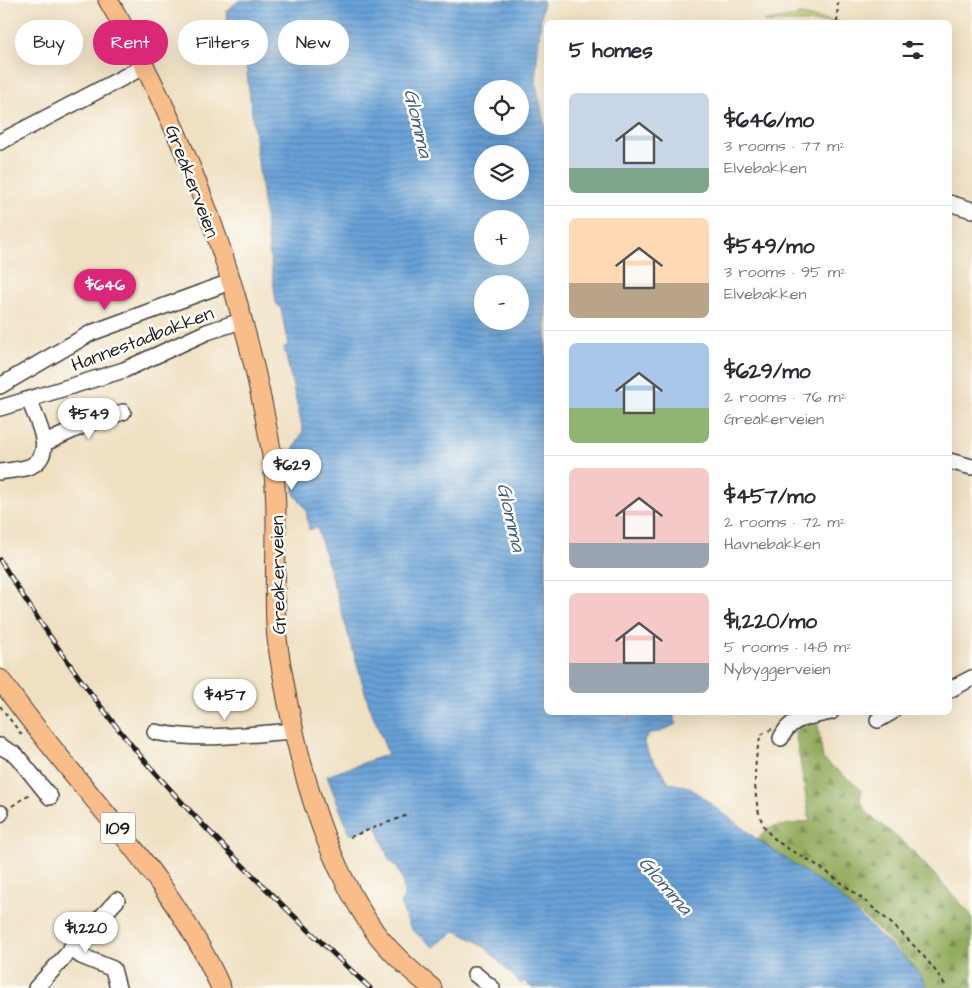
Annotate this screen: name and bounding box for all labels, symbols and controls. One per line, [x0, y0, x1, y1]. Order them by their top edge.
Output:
chip: Buy [15, 20, 83, 65]
chip: Rent [93, 20, 168, 65]
chip: Filters [178, 20, 268, 65]
chip: New [278, 20, 349, 65]
text: 5 homes [569, 36, 653, 65]
icon: filters [899, 36, 927, 64]
map controls [474, 80, 529, 330]
button: locate [474, 80, 529, 135]
water label: Glomma [397, 86, 440, 161]
text: $646/mo [724, 106, 814, 135]
icon: home [609, 113, 669, 173]
street label: Greåkerveien [158, 121, 225, 242]
text: 3 rooms · 77 m² [724, 135, 845, 157]
button: layers [474, 145, 529, 200]
text: Elvebakken [724, 157, 806, 179]
button: + [474, 210, 529, 265]
text: $549/mo [724, 232, 815, 261]
icon: home [609, 238, 669, 298]
text: 3 rooms · 95 m² [724, 261, 846, 283]
pin: $646 [75, 268, 135, 311]
text: $646 [85, 274, 125, 296]
button: − [474, 275, 529, 330]
text: Elvebakken [724, 283, 806, 305]
street label: Hannestadbakken [67, 300, 218, 379]
text: $629/mo [724, 357, 811, 386]
icon: home [609, 363, 669, 423]
text: 2 rooms · 76 m² [724, 386, 847, 408]
pin: $549 [59, 398, 119, 440]
text: $549 [69, 403, 109, 425]
text: Greåkerveien [724, 408, 824, 430]
pin: $629 [262, 448, 322, 491]
text: $629 [273, 454, 311, 476]
water label: Glomma [490, 480, 533, 555]
text: $457/mo [724, 482, 816, 511]
icon: home [609, 488, 669, 548]
text: 2 rooms · 72 m² [724, 511, 846, 533]
street label: Greåkerveien [264, 515, 293, 635]
text: Havnebakken [724, 533, 820, 555]
text: $1,220/mo [724, 607, 817, 636]
icon: home [609, 613, 669, 673]
text: 5 rooms · 148 m² [724, 636, 852, 658]
text: Nybyggerveien [724, 658, 831, 680]
pin: $457 [195, 678, 255, 721]
text: $457 [205, 684, 245, 706]
road number: 109 [100, 812, 136, 844]
water label: Glomma [632, 850, 699, 922]
pin: $1,220 [45, 912, 127, 954]
text: $1,220 [65, 917, 107, 939]

